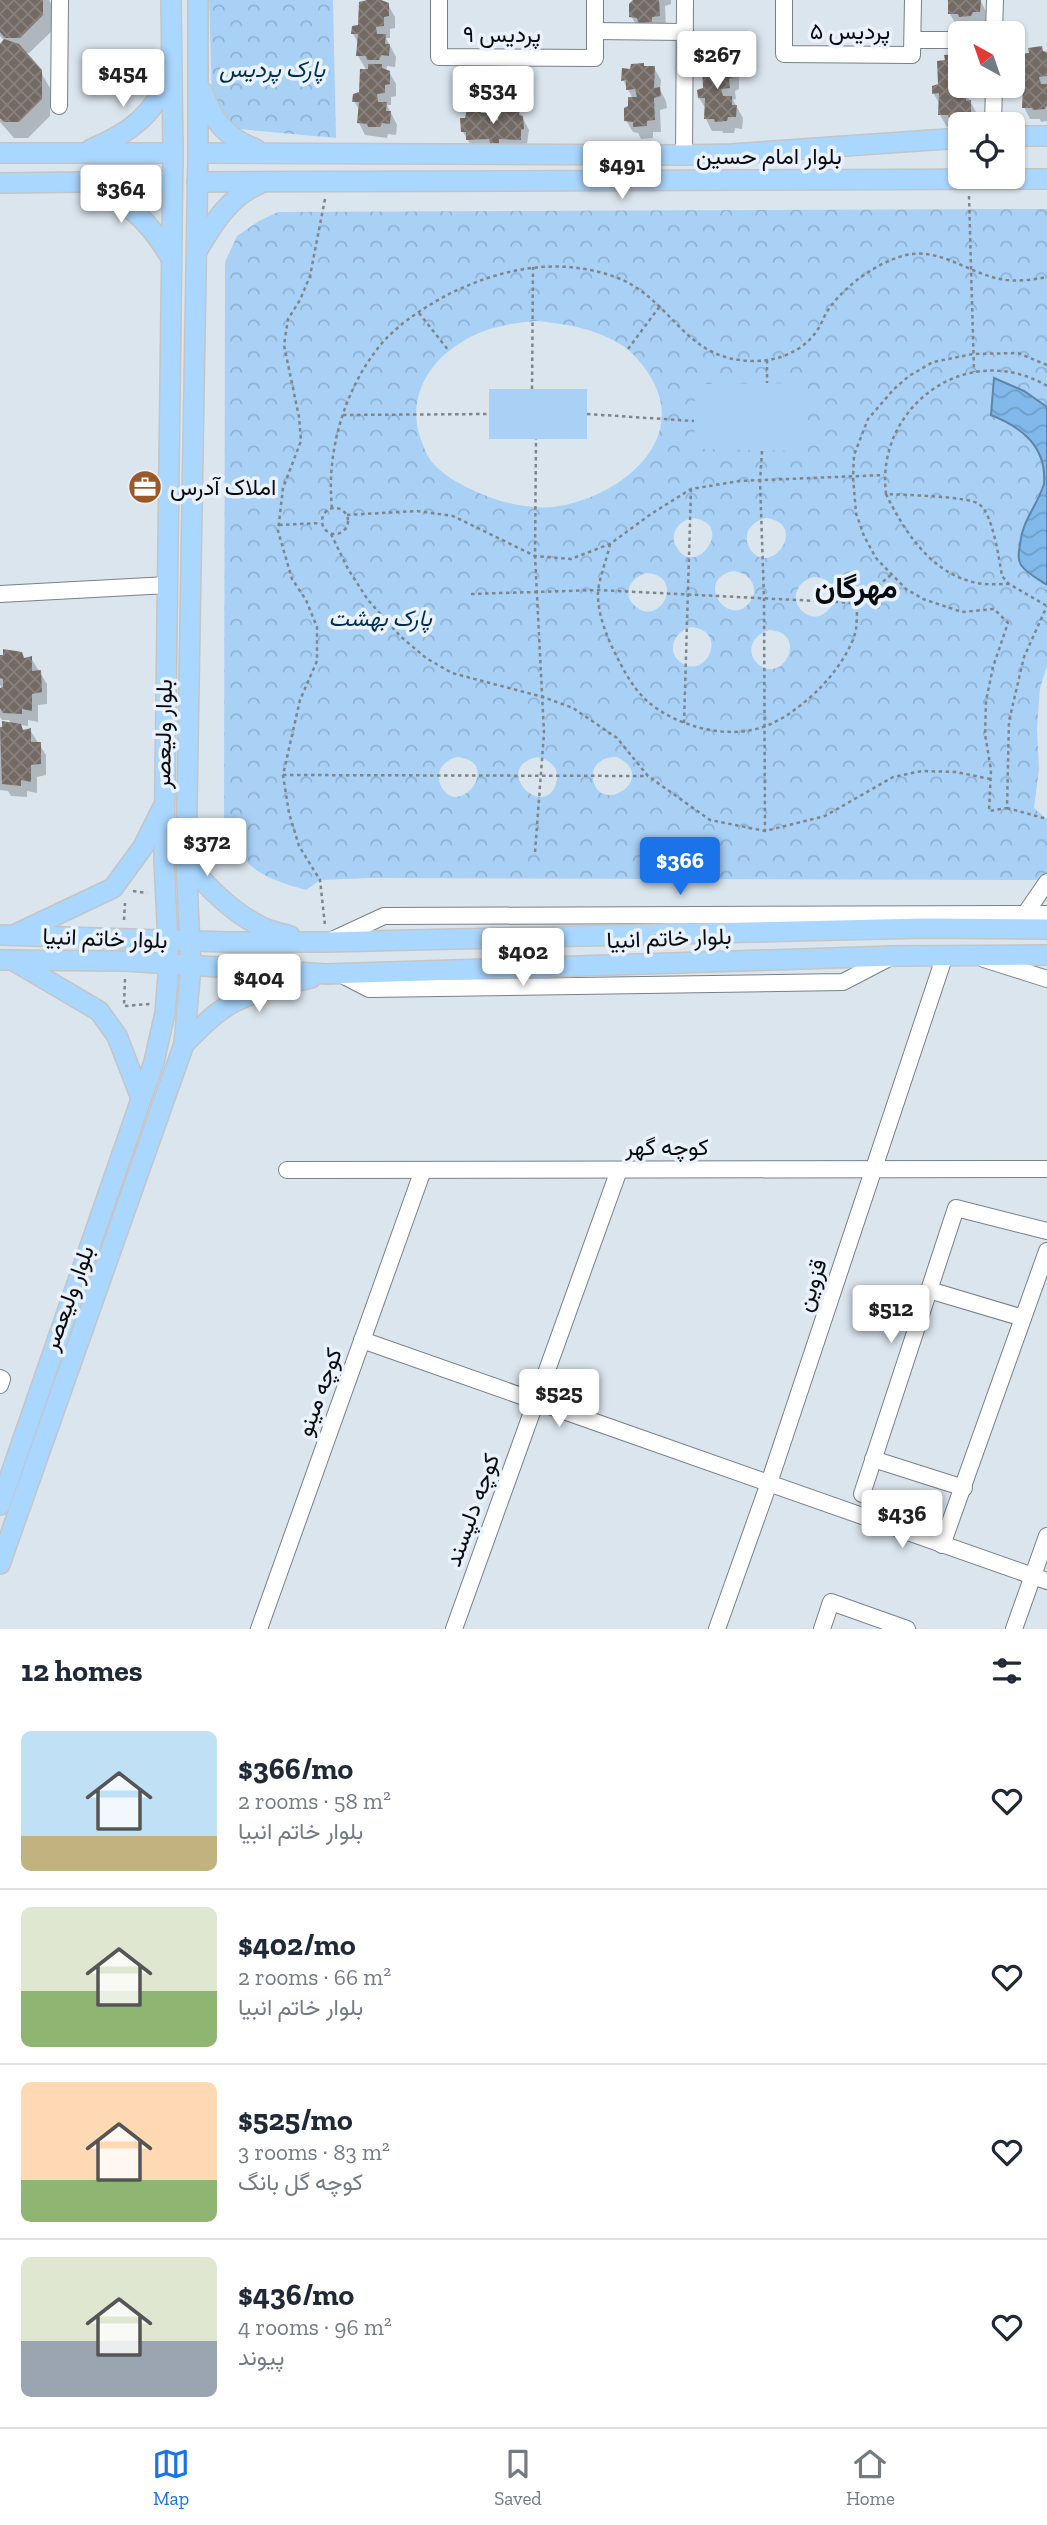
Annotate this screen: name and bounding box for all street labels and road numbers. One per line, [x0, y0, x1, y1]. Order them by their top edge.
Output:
street label: پردیس ۵ [810, 17, 890, 47]
street label: پردیس ۹ [463, 20, 541, 50]
street label: بلوار امام حسین [696, 142, 842, 171]
street label: بلوار ولیعصر [148, 679, 179, 790]
street label: بلوار خاتم انبیا [42, 922, 168, 955]
street label: بلوار خاتم انبیا [606, 922, 732, 955]
street label: کوچه گهر [624, 1133, 709, 1163]
street label: بلوار ولیعصر [36, 1242, 101, 1356]
street label: قزوین [789, 1255, 834, 1315]
street label: کوچه مینو [290, 1344, 350, 1441]
street label: کوچه دلپسند [439, 1450, 507, 1571]

